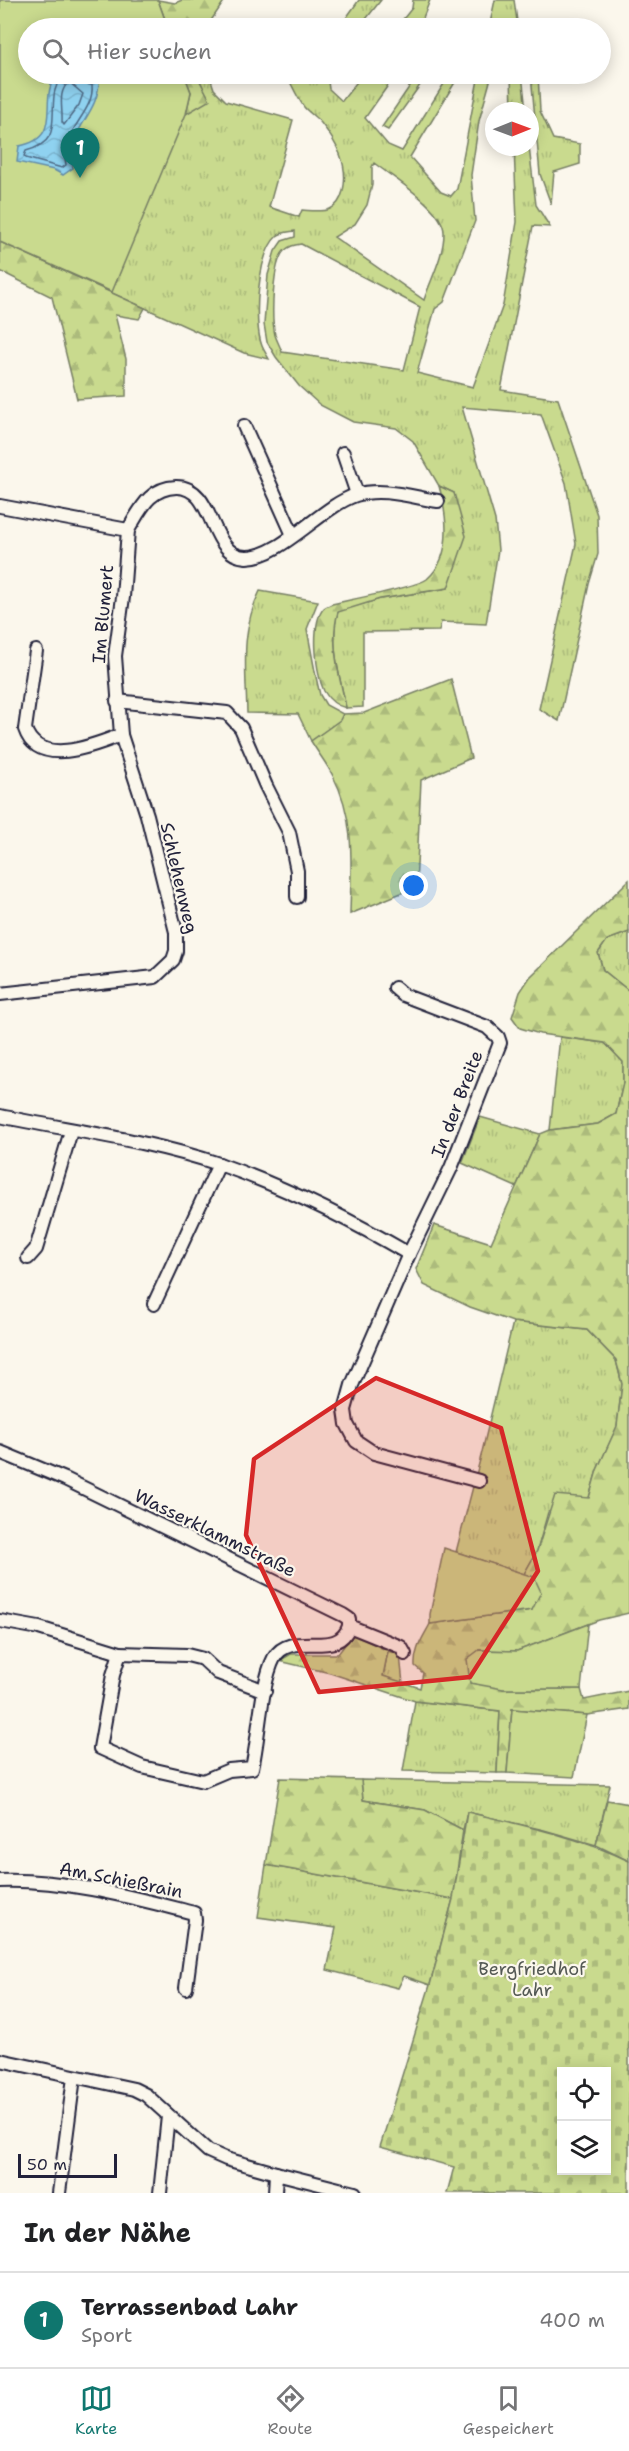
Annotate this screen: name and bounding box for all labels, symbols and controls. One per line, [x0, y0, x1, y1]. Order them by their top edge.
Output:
search box [18, 18, 611, 84]
icon: search [39, 35, 72, 68]
text: Hier suchen [87, 37, 212, 66]
north arrow [485, 102, 539, 156]
pin: 1 [60, 128, 100, 178]
street label: Im Blumert [87, 564, 119, 664]
street label: Schlehenweg [155, 820, 203, 936]
your location [399, 871, 428, 900]
street label: In der Breite [426, 1047, 488, 1161]
street label: Wasserklammstraße [130, 1483, 300, 1583]
street label: Am Schießrain [57, 1856, 185, 1904]
park label: Bergfriedhof Lahr [478, 1957, 586, 2002]
map controls [557, 2067, 611, 2175]
button: locate [557, 2067, 611, 2121]
button: layers [557, 2121, 611, 2175]
scale bar [18, 2151, 117, 2178]
text: 50 m [27, 2154, 67, 2175]
text: In der Nähe [24, 2215, 191, 2250]
text: Terrassenbad Lahr [81, 2293, 298, 2322]
text: 1 [39, 2307, 48, 2333]
text: 400 m [539, 2307, 605, 2333]
text: Sport [81, 2322, 132, 2348]
tab: Karte [75, 2382, 117, 2439]
tab: Route [268, 2382, 313, 2439]
tab: Gespeichert [463, 2382, 554, 2439]

